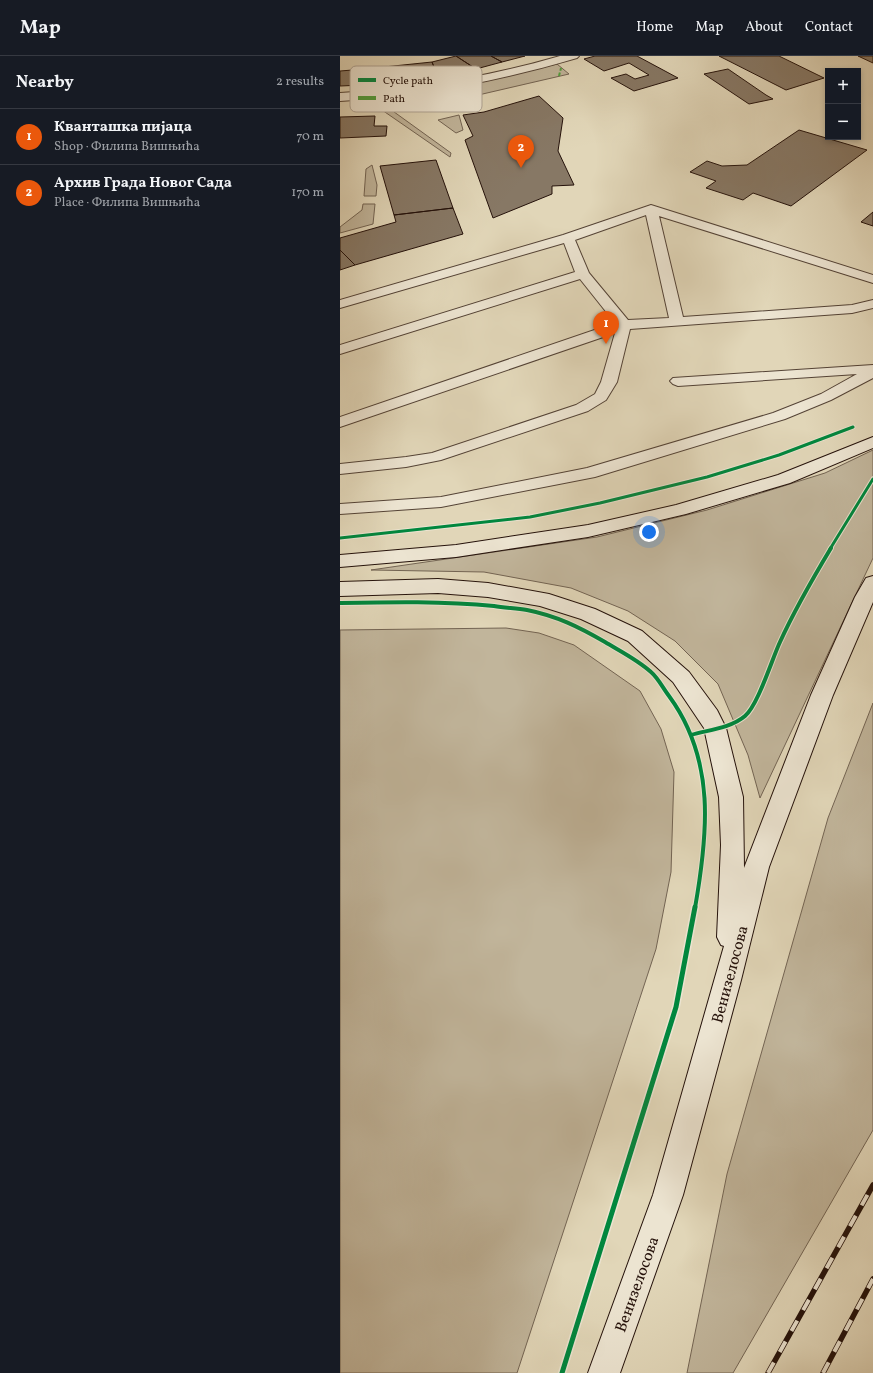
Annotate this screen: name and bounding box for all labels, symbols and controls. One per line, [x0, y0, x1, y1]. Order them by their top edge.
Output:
text: Map [20, 15, 61, 41]
text: Home [636, 18, 673, 37]
text: Map [695, 18, 723, 37]
text: About [745, 18, 783, 37]
text: Contact [805, 18, 853, 37]
legend [350, 66, 482, 112]
map controls [825, 68, 861, 140]
button: + [825, 68, 861, 104]
text: Nearby [16, 71, 74, 94]
text: 2 results [276, 73, 324, 91]
text: Cycle path [383, 74, 433, 89]
text: Path [383, 92, 406, 107]
button: − [825, 104, 861, 140]
text: Кванташка пијаца [54, 117, 192, 138]
text: 1 [26, 128, 32, 146]
text: 70 m [296, 128, 324, 146]
pin: 2 [508, 135, 534, 168]
text: Shop · Филипа Вишњића [54, 138, 200, 156]
text: Архив Града Новог Сада [54, 173, 232, 194]
text: 2 [26, 184, 32, 202]
text: 170 m [291, 184, 324, 202]
text: Place · Филипа Вишњића [54, 194, 200, 212]
pin: 1 [593, 311, 619, 344]
your location [639, 522, 659, 542]
street label: Венизелосова [707, 923, 755, 1026]
street label: Венизелосова [610, 1234, 665, 1336]

